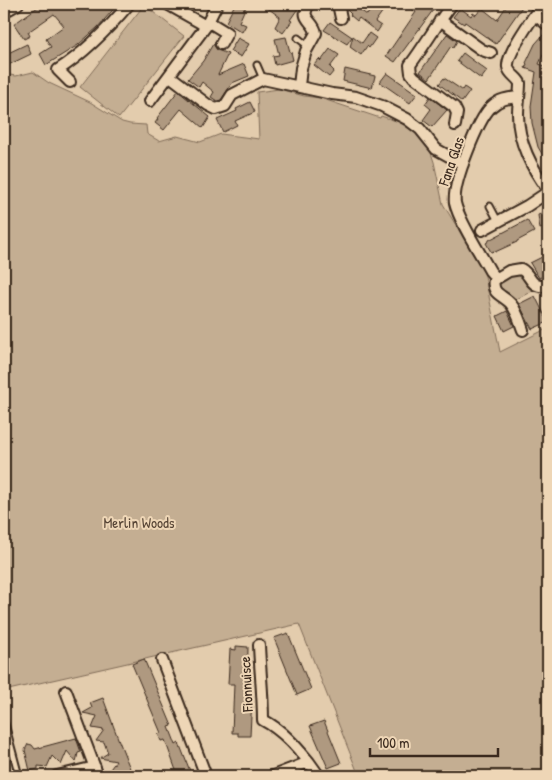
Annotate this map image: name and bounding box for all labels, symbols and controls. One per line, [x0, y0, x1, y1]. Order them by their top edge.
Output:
street label: Fana Glas [433, 134, 469, 189]
park label: Merlin Woods [103, 512, 175, 533]
street label: Fionnuisce [234, 656, 258, 713]
scale bar [370, 725, 497, 757]
text: 100 m [377, 732, 410, 753]

